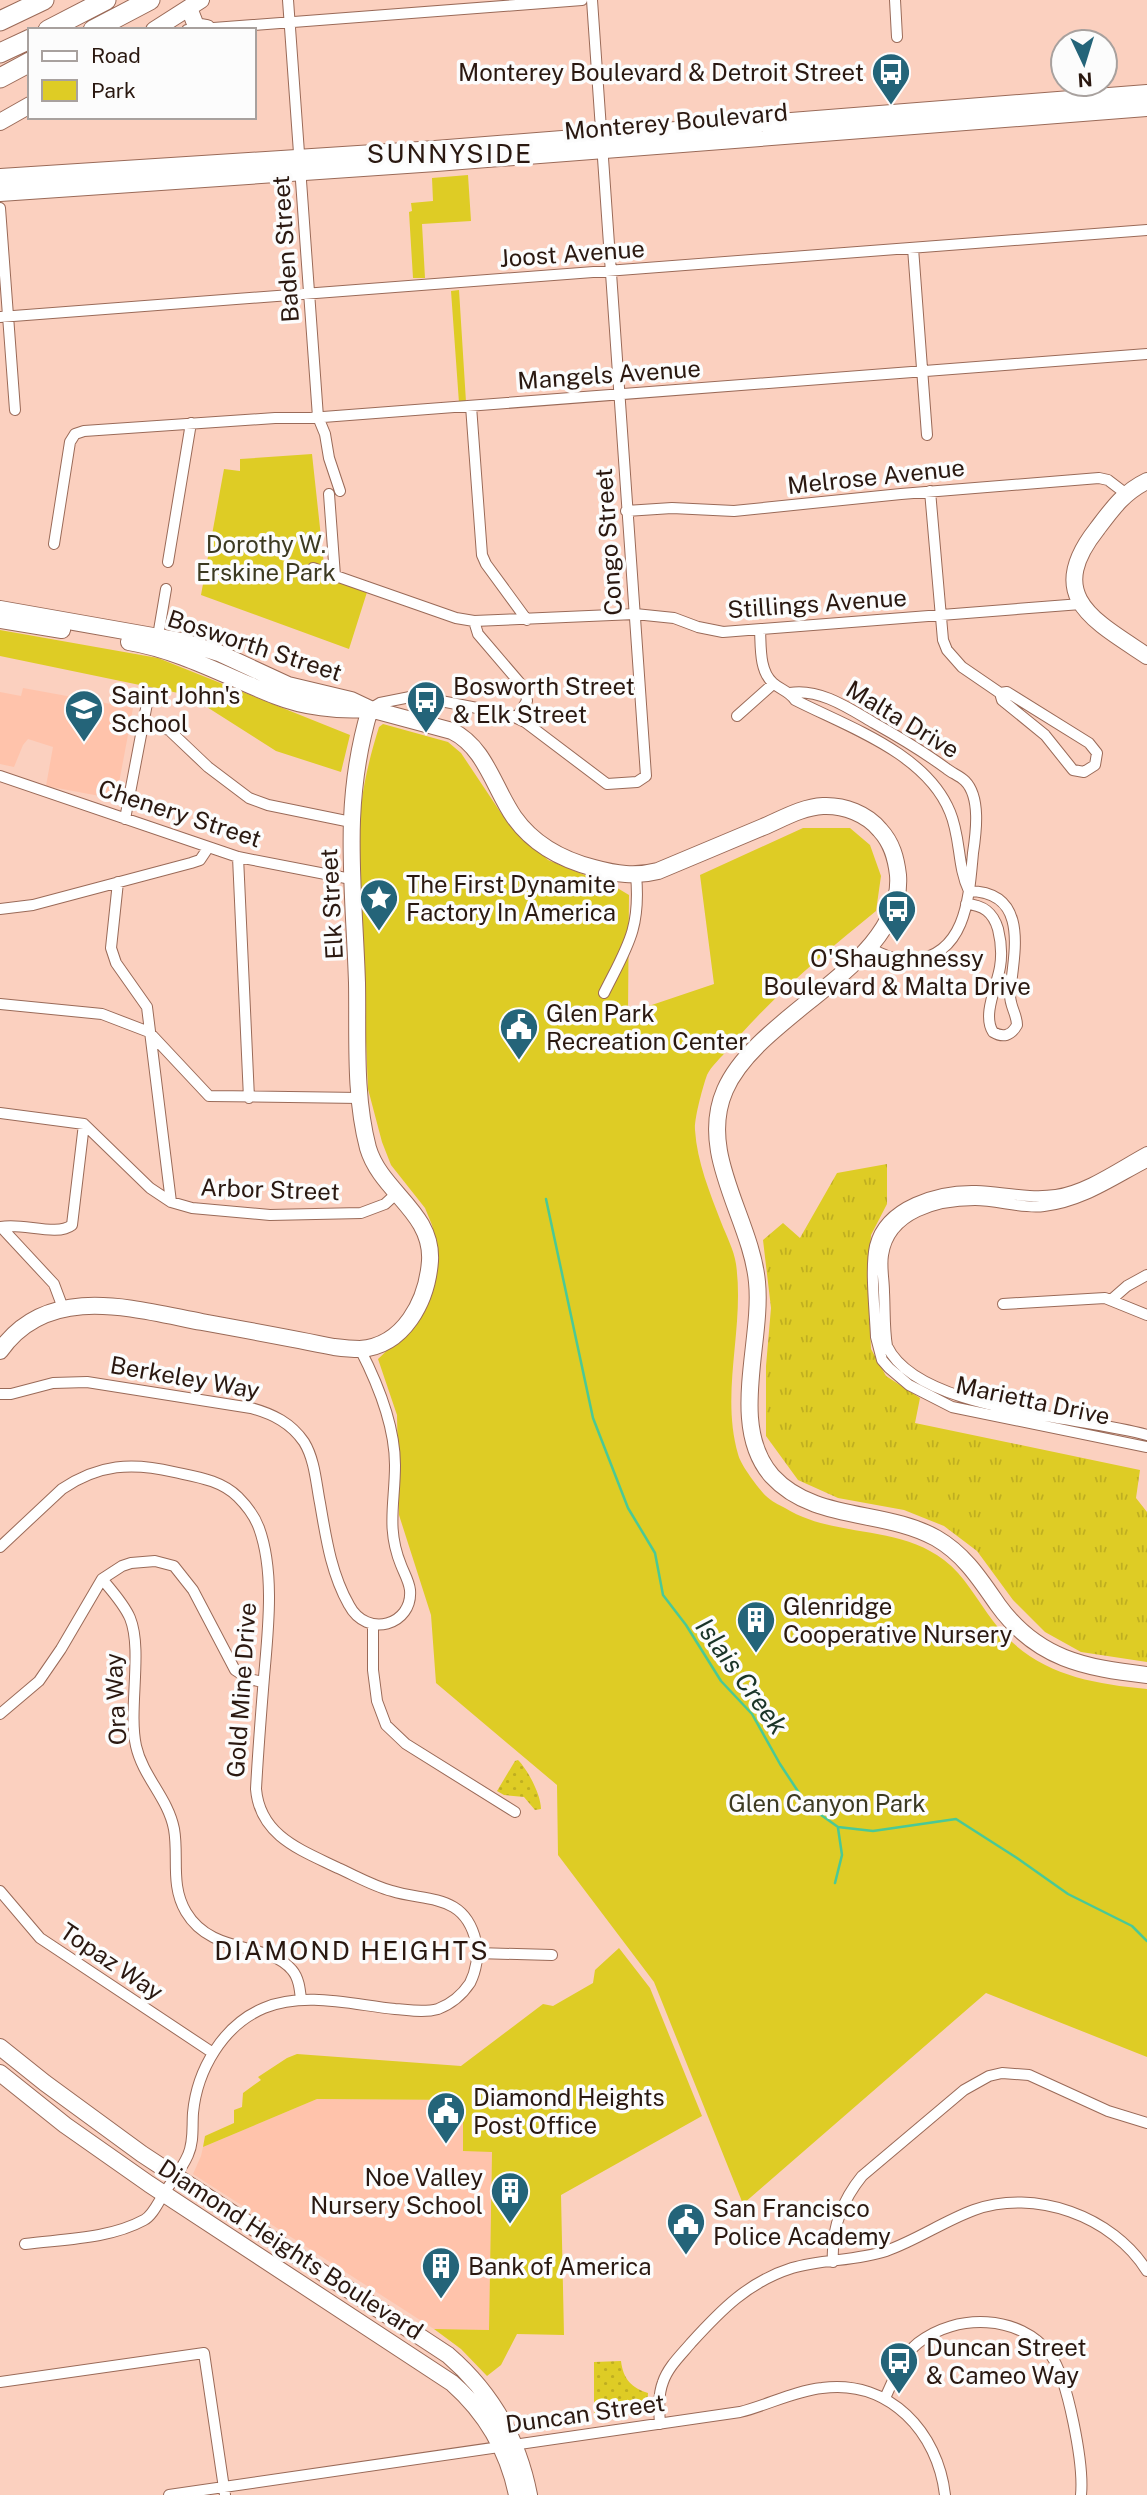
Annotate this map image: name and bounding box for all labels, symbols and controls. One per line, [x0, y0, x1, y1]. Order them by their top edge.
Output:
legend [28, 28, 256, 119]
north arrow [1049, 28, 1119, 98]
text: Road [91, 43, 141, 68]
bus stop icon: Monterey Boulevard & Detroit Street [870, 51, 912, 106]
place label: Monterey Boulevard & Detroit Street [458, 58, 864, 86]
text: N [1077, 68, 1093, 91]
text: Park [91, 78, 136, 103]
street label: Monterey Boulevard [563, 97, 789, 145]
district label: SUNNYSIDE [367, 138, 533, 169]
street label: Baden Street [266, 175, 304, 323]
street label: Joost Avenue [498, 234, 646, 272]
street label: Mangels Avenue [516, 354, 702, 394]
street label: Melrose Avenue [786, 453, 966, 499]
street label: Congo Street [589, 467, 627, 617]
park label: Dorothy W. Erskine Park [196, 530, 336, 586]
street label: Stillings Avenue [726, 583, 908, 623]
street label: Bosworth Street [164, 604, 346, 686]
place label: Bosworth Street & Elk Street [453, 672, 635, 728]
street label: Malta Drive [842, 674, 964, 764]
bus stop icon: Bosworth Street & Elk Street [405, 679, 447, 734]
place label: Saint John's School [111, 681, 240, 737]
school or university icon: Saint John's School [63, 688, 105, 743]
street label: Chenery Street [95, 773, 265, 853]
street label: Elk Street [314, 848, 348, 960]
place label: The First Dynamite Factory In America [406, 870, 616, 926]
place icon: The First Dynamite Factory In America [358, 877, 400, 932]
bus stop icon: O'Shaughnessy Boulevard & Malta Drive [876, 888, 918, 943]
place label: O'Shaughnessy Boulevard & Malta Drive [763, 944, 1031, 1000]
place label: Glen Park Recreation Center [546, 999, 748, 1055]
public building icon: Glen Park Recreation Center [498, 1006, 540, 1061]
street label: Arbor Street [200, 1173, 340, 1205]
street label: Berkeley Way [108, 1350, 262, 1404]
street label: Marietta Drive [953, 1370, 1113, 1430]
place label: Glenridge Cooperative Nursery [783, 1592, 1013, 1648]
building icon: Glenridge Cooperative Nursery [735, 1599, 777, 1654]
street label: Gold Mine Drive [221, 1601, 261, 1779]
water label: Islais Creek [689, 1612, 795, 1740]
street label: Ora Way [99, 1652, 131, 1746]
park label: Glen Canyon Park [728, 1789, 926, 1817]
street label: Topaz Way [55, 1916, 169, 2006]
district label: DIAMOND HEIGHTS [214, 1935, 490, 1966]
place label: Diamond Heights Post Office [473, 2083, 665, 2139]
public building icon: Diamond Heights Post Office [425, 2090, 467, 2145]
street label: Diamond Heights Boulevard [153, 2153, 429, 2345]
place label: Noe Valley Nursery School [310, 2163, 483, 2219]
building icon: Noe Valley Nursery School [489, 2170, 531, 2225]
place label: San Francisco Police Academy [713, 2194, 891, 2250]
public building icon: San Francisco Police Academy [665, 2201, 707, 2256]
building icon: Bank of America [420, 2245, 462, 2300]
place label: Bank of America [468, 2252, 652, 2280]
place label: Duncan Street & Cameo Way [926, 2333, 1087, 2389]
bus stop icon: Duncan Street & Cameo Way [878, 2340, 920, 2395]
street label: Duncan Street [504, 2388, 666, 2438]

